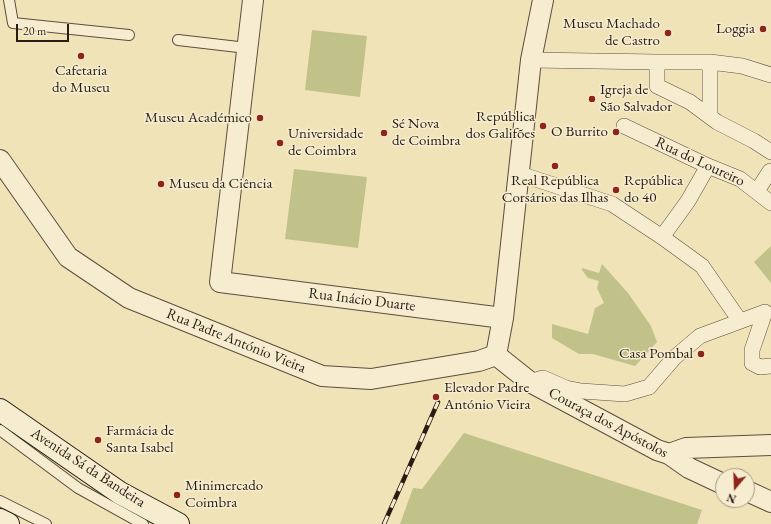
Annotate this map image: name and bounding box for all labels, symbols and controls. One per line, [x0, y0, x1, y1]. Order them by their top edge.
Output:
place label: Museu Machado de Castro [563, 15, 660, 50]
scale bar [18, 16, 71, 42]
place label: Loggia [716, 20, 755, 38]
text: 20 m [23, 23, 46, 39]
marker: Loggia [758, 24, 768, 34]
marker: Museu Machado de Castro [663, 28, 673, 38]
marker: Cafetaria do Museu [76, 51, 86, 61]
place label: Cafetaria do Museu [52, 62, 110, 97]
place label: Igreja de São Salvador [600, 81, 672, 116]
marker: Igreja de São Salvador [587, 94, 597, 104]
place label: República dos Galifões [465, 108, 535, 143]
place label: Museu Académico [145, 109, 252, 127]
marker: Museu Académico [255, 113, 265, 123]
place label: Sé Nova de Coimbra [392, 115, 461, 150]
marker: República dos Galifões [538, 121, 548, 131]
place label: O Burrito [551, 123, 608, 141]
place label: Universidade de Coimbra [288, 125, 363, 160]
marker: O Burrito [611, 127, 621, 137]
marker: Sé Nova de Coimbra [379, 128, 389, 138]
street label: Rua do Loureiro [652, 133, 748, 191]
marker: Universidade de Coimbra [275, 138, 285, 148]
marker: Real República Corsários das Ilhas [550, 161, 560, 171]
place label: Real República Corsários das Ilhas [502, 172, 608, 207]
place label: República do 40 [624, 172, 683, 207]
place label: Museu da Ciência [169, 175, 272, 193]
marker: Museu da Ciência [156, 179, 166, 189]
marker: República do 40 [611, 185, 621, 195]
street label: Rua Inácio Duarte [308, 285, 416, 315]
street label: Rua Padre António Vieira [164, 305, 308, 377]
place label: Casa Pombal [619, 345, 693, 363]
marker: Casa Pombal [696, 349, 706, 359]
place label: Elevador Padre António Vieira [444, 379, 530, 414]
street label: Couraça dos Apóstolos [545, 384, 671, 462]
marker: Elevador Padre António Vieira [431, 392, 441, 402]
place label: Farmácia de Santa Isabel [106, 422, 174, 457]
street label: Avenida Sá da Bandeira [27, 424, 149, 512]
marker: Farmácia de Santa Isabel [93, 435, 103, 445]
north arrow [715, 468, 755, 508]
place label: Minimercado Coimbra [185, 477, 263, 512]
marker: Minimercado Coimbra [172, 490, 182, 500]
text: N [725, 490, 738, 506]

